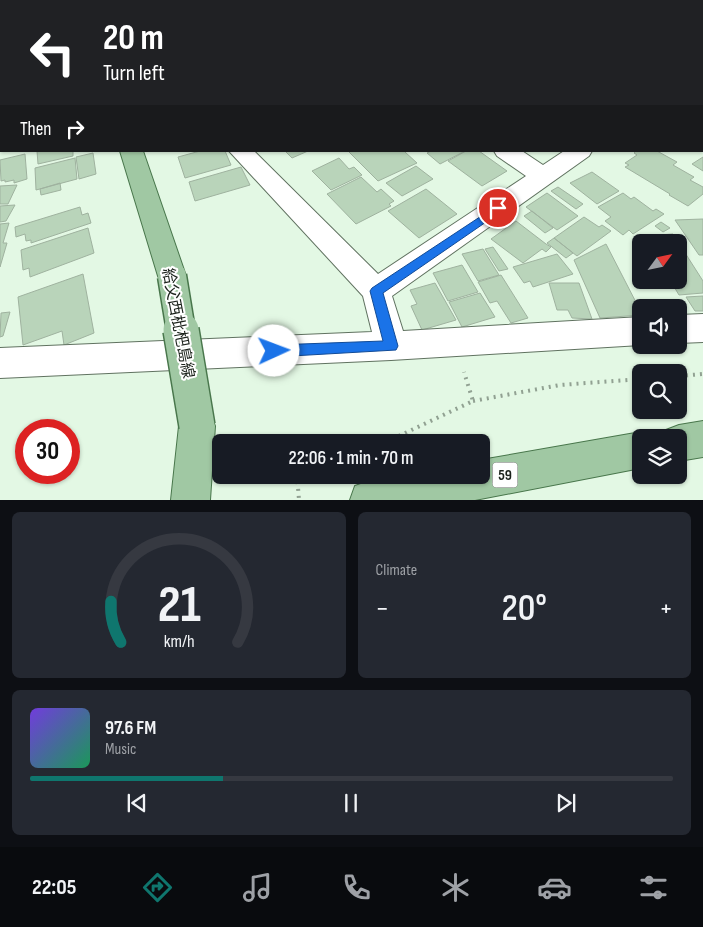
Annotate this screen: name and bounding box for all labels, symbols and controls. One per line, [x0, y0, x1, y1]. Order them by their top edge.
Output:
text: 20 m [103, 17, 164, 60]
icon: left [20, 20, 85, 85]
text: Turn left [103, 60, 165, 87]
icon: right [61, 115, 89, 143]
text: Then [20, 118, 51, 141]
pin [477, 187, 519, 229]
icon: arrive [484, 194, 512, 222]
north arrow [632, 234, 688, 289]
map controls [632, 234, 687, 484]
street label: 給父西枇杷島線 [158, 266, 198, 380]
button: sound [632, 299, 687, 354]
position arrow [247, 324, 299, 376]
button: search [632, 364, 687, 419]
speed limit sign: 30 [15, 419, 80, 484]
button: layers [632, 429, 687, 484]
text: 22:06 · 1 min · 70 m [289, 447, 413, 470]
road number: 59 [492, 462, 518, 488]
text: Climate [376, 561, 417, 580]
text: 21 [157, 574, 200, 637]
text: 20° [502, 586, 547, 631]
text: − [376, 592, 389, 625]
text: + [659, 592, 673, 625]
text: km/h [163, 631, 194, 652]
text: 97.6 FM [105, 717, 156, 740]
text: Music [105, 740, 136, 759]
icon: previous [123, 789, 151, 817]
icon: pause [337, 789, 365, 817]
icon: next [552, 789, 580, 817]
icon: directions [140, 870, 175, 905]
icon: music [240, 870, 275, 905]
icon: phone [339, 870, 374, 905]
icon: climate [438, 870, 473, 905]
icon: car [537, 870, 572, 905]
icon: filters [636, 870, 671, 905]
text: 22:05 [32, 874, 76, 901]

